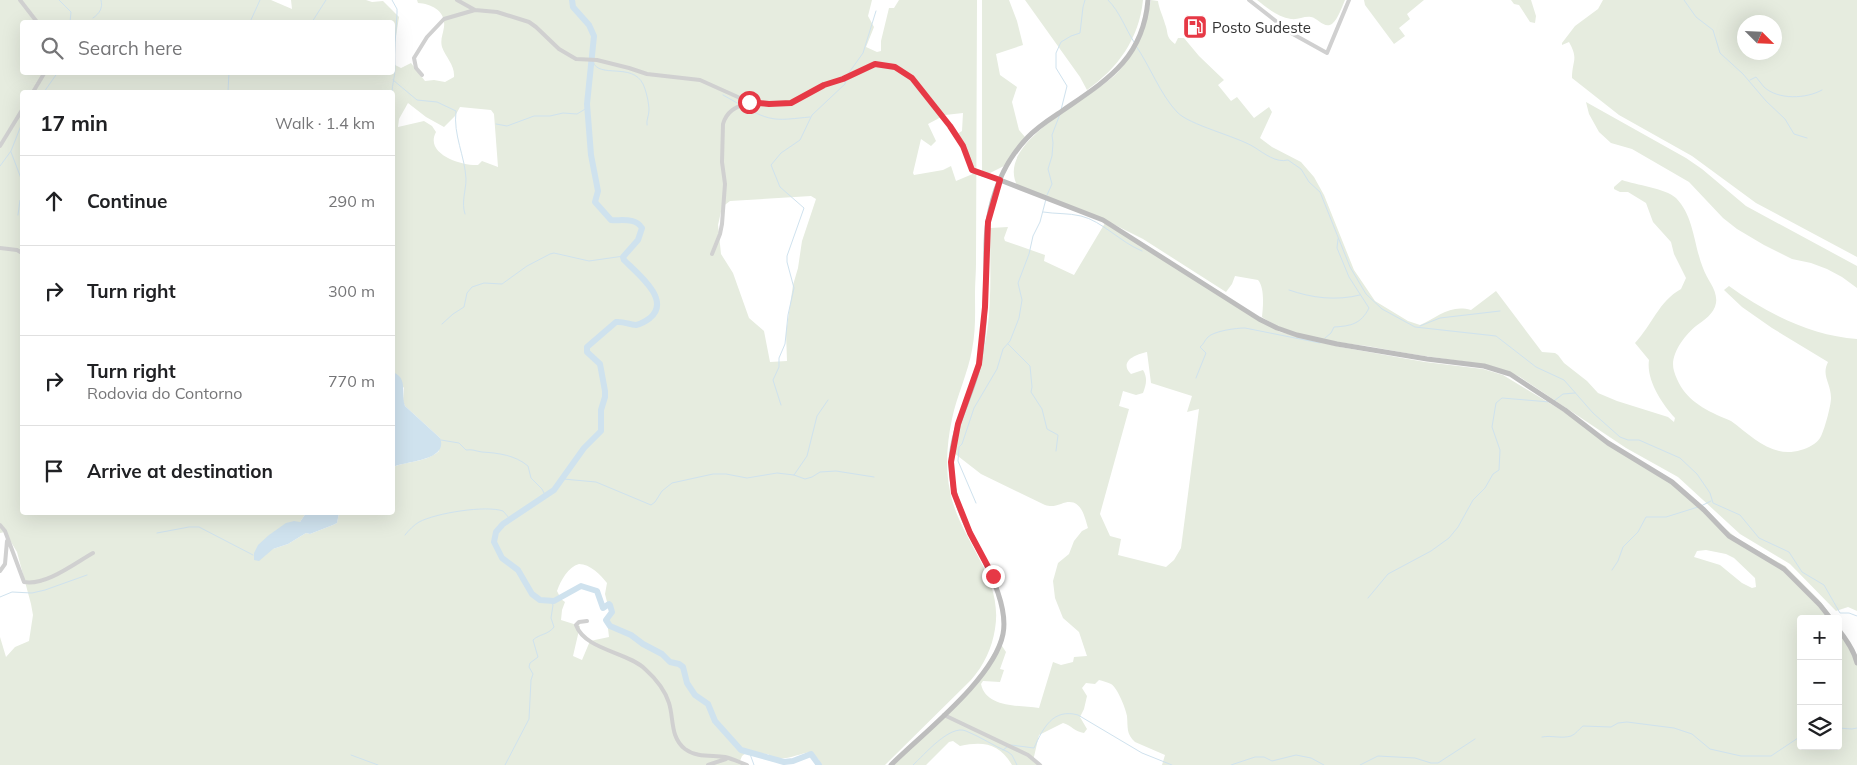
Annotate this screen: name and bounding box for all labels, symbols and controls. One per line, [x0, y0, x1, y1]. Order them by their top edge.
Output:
fuel station icon: Posto Sudeste [1182, 14, 1208, 40]
north arrow [1737, 15, 1782, 60]
place label: Posto Sudeste [1212, 18, 1311, 37]
search box [20, 20, 395, 75]
icon: search [38, 34, 66, 62]
text: Search here [78, 36, 182, 60]
route start [738, 91, 761, 114]
text: 17 min [40, 110, 108, 136]
text: Walk · 1.4 km [275, 113, 375, 133]
icon: ahead [40, 187, 68, 215]
text: Continue [87, 189, 167, 213]
text: 290 m [328, 191, 375, 211]
icon: right [40, 277, 68, 305]
text: Turn right [87, 279, 176, 303]
text: 300 m [328, 281, 375, 301]
text: Turn right [87, 359, 176, 383]
icon: right [40, 367, 68, 395]
text: 770 m [328, 371, 375, 391]
text: Rodovia do Contorno [87, 383, 243, 403]
icon: arrive [40, 457, 68, 485]
text: Arrive at destination [87, 459, 273, 483]
route end [982, 565, 1005, 588]
map controls [1797, 615, 1842, 750]
button: + [1797, 615, 1842, 660]
button: − [1797, 660, 1842, 705]
button: layers [1797, 705, 1842, 750]

